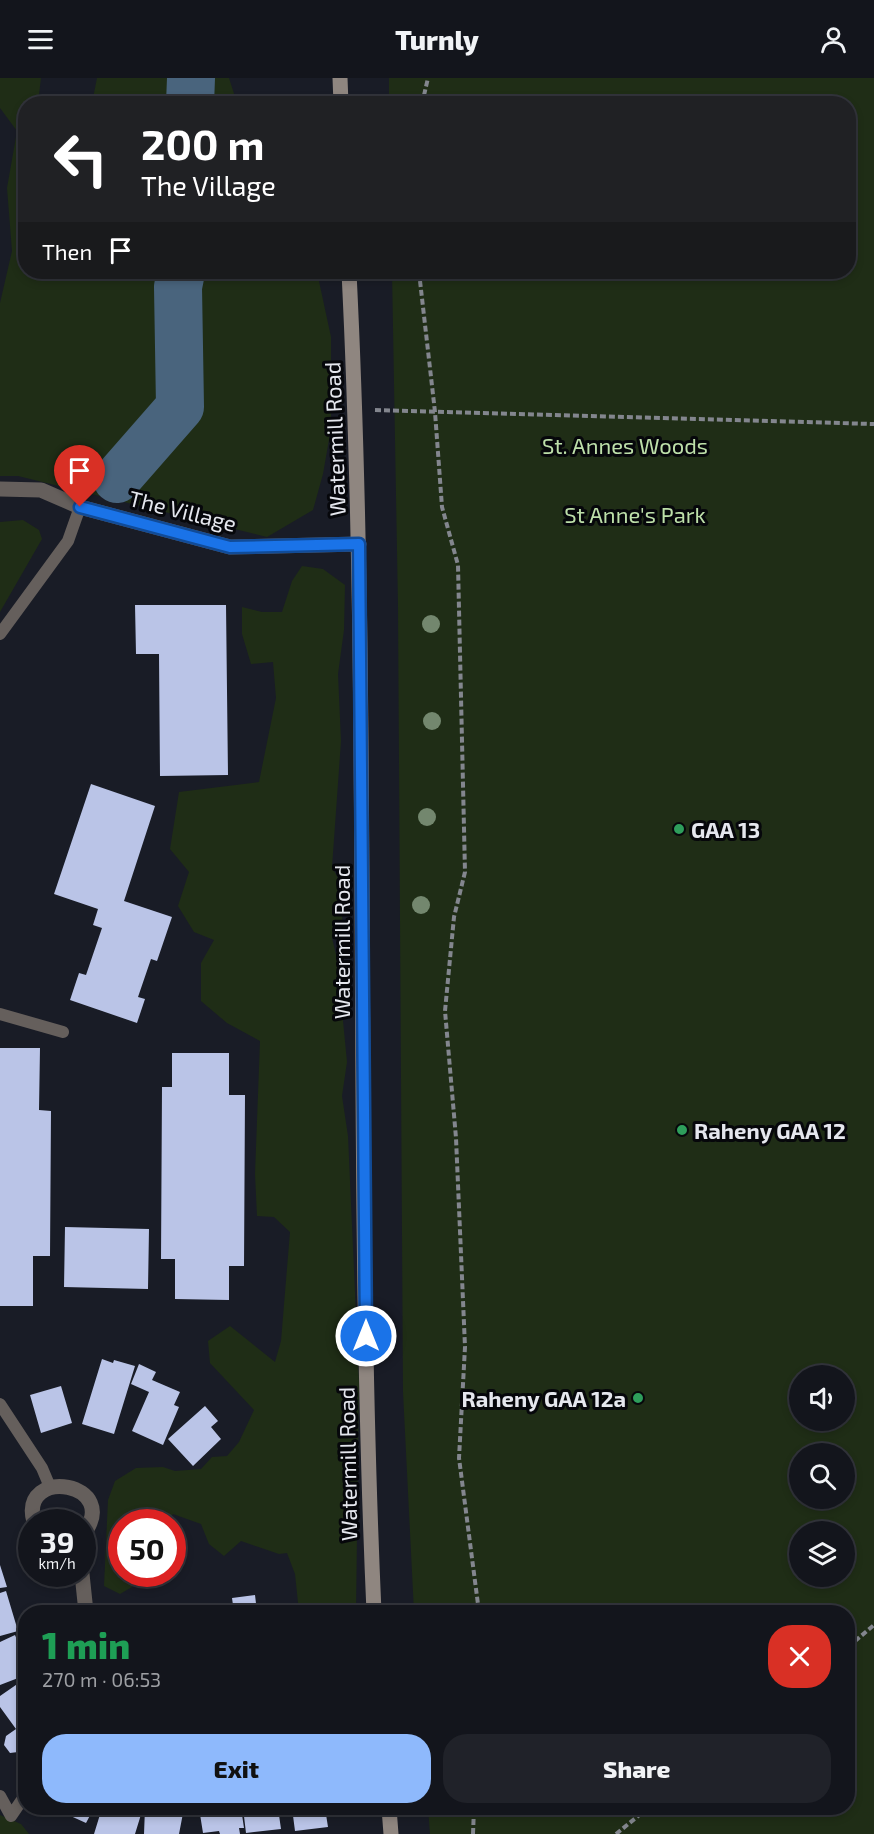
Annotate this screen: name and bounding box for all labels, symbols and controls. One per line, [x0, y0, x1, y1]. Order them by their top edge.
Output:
icon: menu [24, 23, 57, 56]
text: Turnly [395, 23, 479, 55]
icon: person [817, 23, 850, 56]
text: 200 m [141, 118, 264, 168]
icon: left [42, 120, 120, 198]
text: The Village [141, 169, 276, 201]
icon: arrive [104, 234, 137, 267]
text: Then [42, 238, 92, 264]
street label: Watermill Road [318, 361, 350, 517]
park label: St. Annes Woods [542, 432, 708, 458]
pin [54, 445, 105, 507]
icon: arrive [63, 454, 96, 487]
street label: The Village [127, 484, 239, 536]
park label: St Anne's Park [564, 501, 706, 527]
place label: GAA 13 [691, 816, 760, 842]
marker: GAA 13 [672, 822, 686, 836]
street label: Watermill Road [328, 865, 354, 1019]
place label: Raheny GAA 12 [694, 1117, 846, 1144]
marker: Raheny GAA 12 [675, 1123, 689, 1137]
position arrow [334, 1304, 398, 1368]
map controls [789, 1365, 855, 1587]
button: sound [789, 1365, 855, 1431]
place label: Raheny GAA 12a [462, 1385, 626, 1412]
street label: Watermill Road [333, 1387, 361, 1541]
marker: Raheny GAA 12a [631, 1391, 645, 1405]
button: search [789, 1443, 855, 1509]
speed limit sign: 50 [108, 1509, 186, 1587]
button: layers [789, 1521, 855, 1587]
text: 39 [40, 1523, 74, 1559]
text: km/h [38, 1554, 76, 1572]
text: 1 min [42, 1623, 130, 1666]
button: close [768, 1625, 831, 1688]
text: 270 m · 06:53 [42, 1667, 161, 1691]
button: Exit [42, 1734, 431, 1803]
button: Share [443, 1734, 831, 1803]

